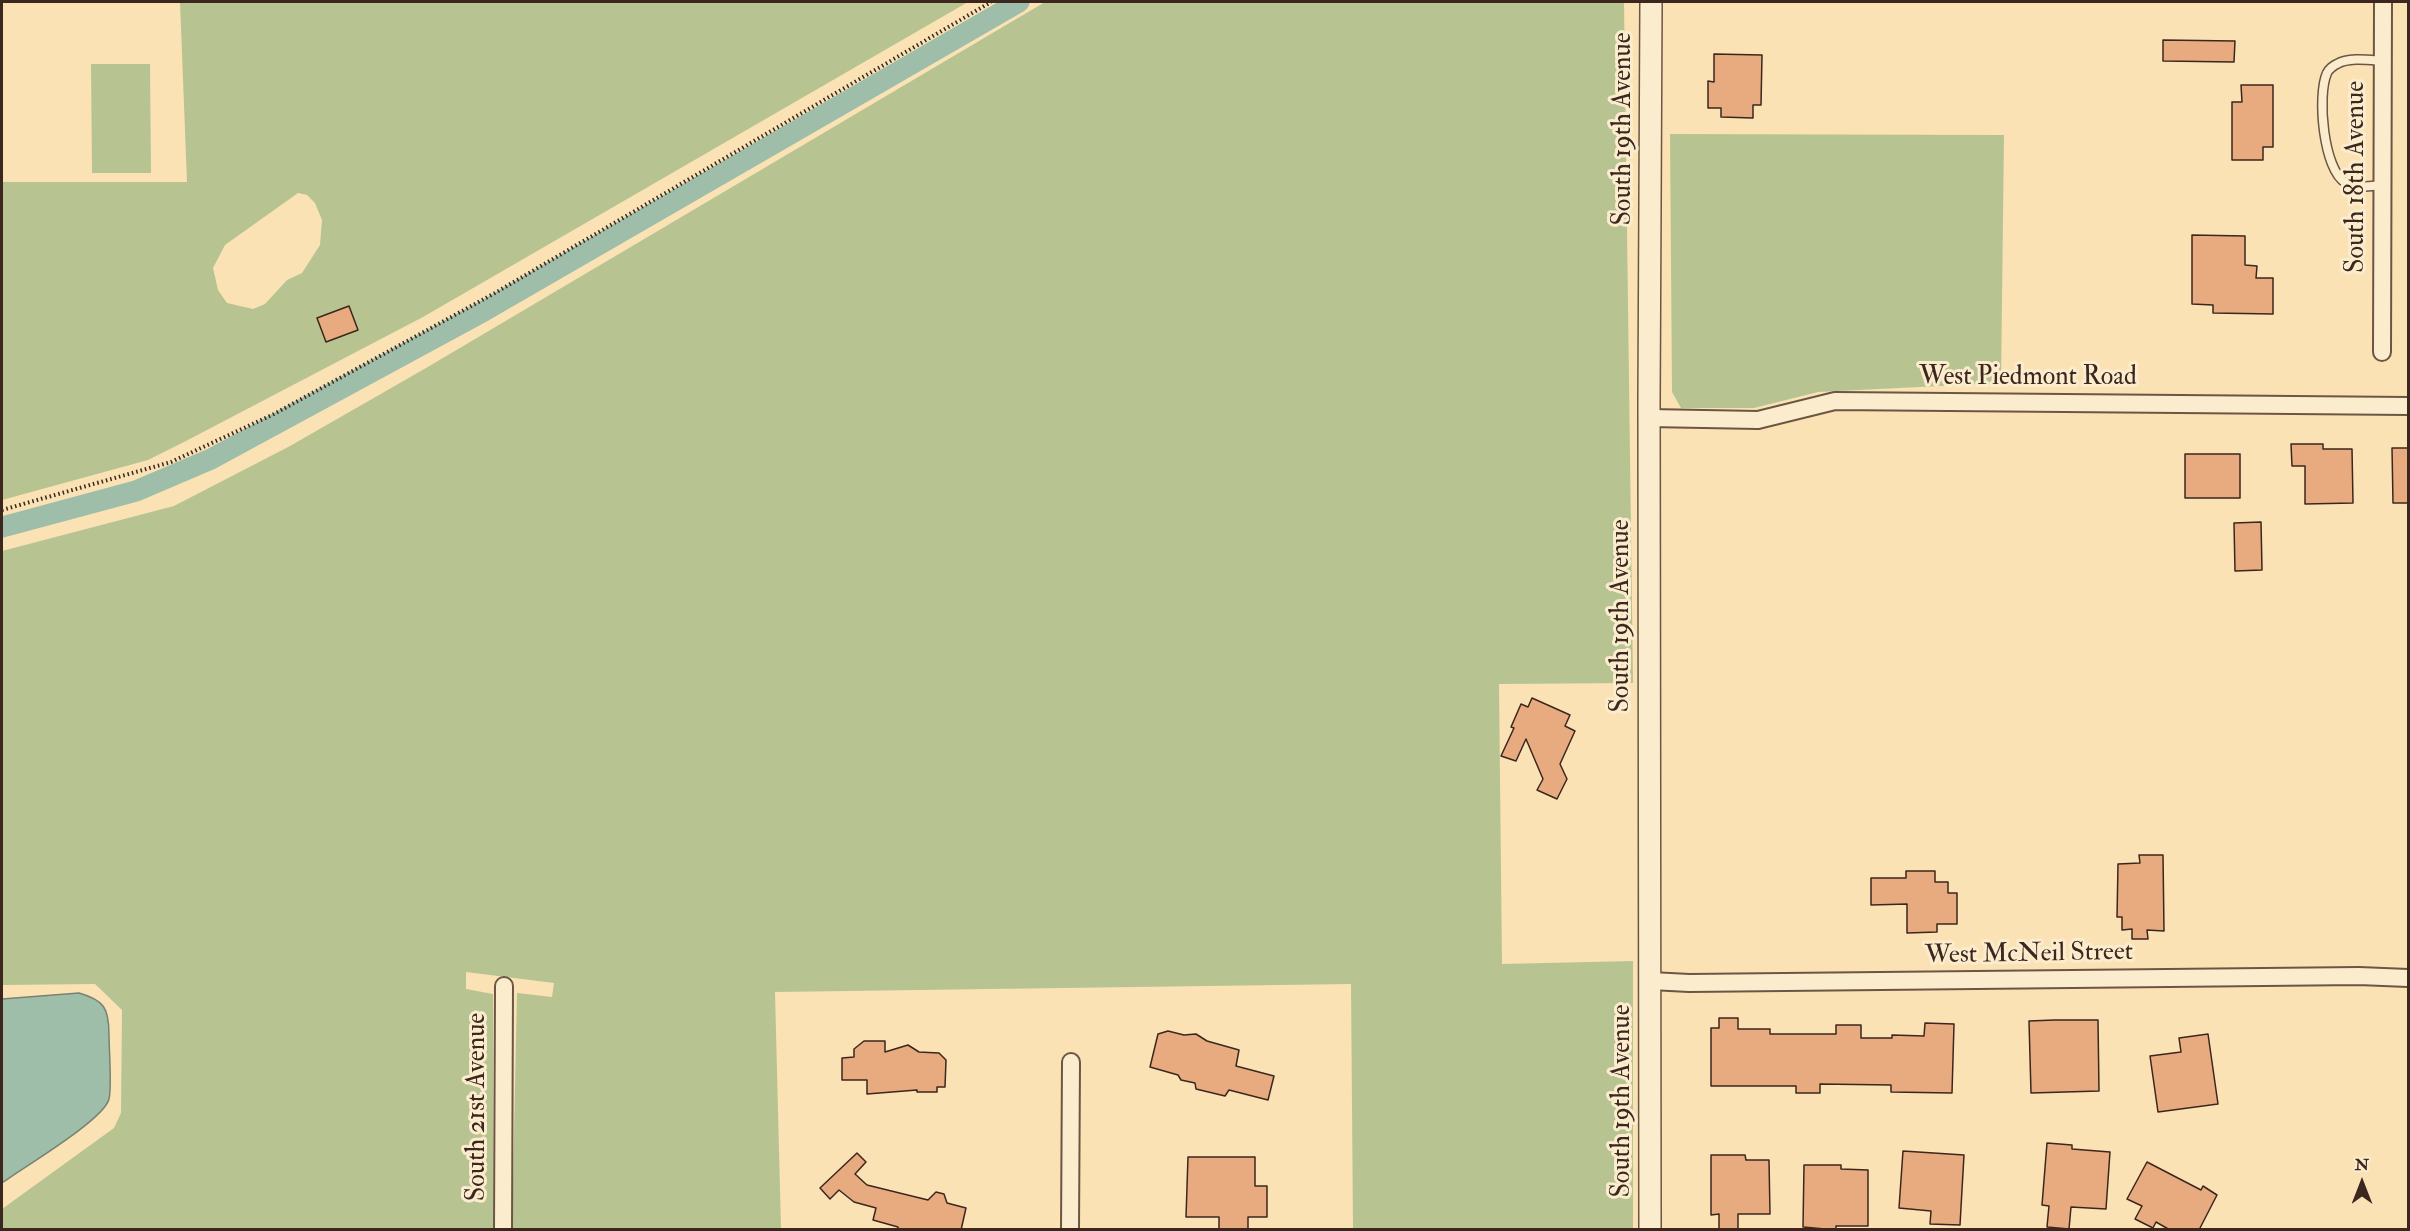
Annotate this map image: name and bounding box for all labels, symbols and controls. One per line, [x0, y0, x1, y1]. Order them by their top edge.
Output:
street label: South 19th Avenue [1608, 32, 1640, 226]
street label: South 18th Avenue [2341, 81, 2373, 273]
street label: West Piedmont Road [1919, 362, 2137, 394]
street label: South 19th Avenue [1606, 519, 1638, 713]
street label: West McNeil Street [1925, 938, 2133, 972]
street label: South 19th Avenue [1607, 1004, 1639, 1198]
street label: South 21st Avenue [462, 1013, 494, 1201]
north arrow [2332, 1153, 2392, 1213]
text: N [2355, 1155, 2369, 1175]

